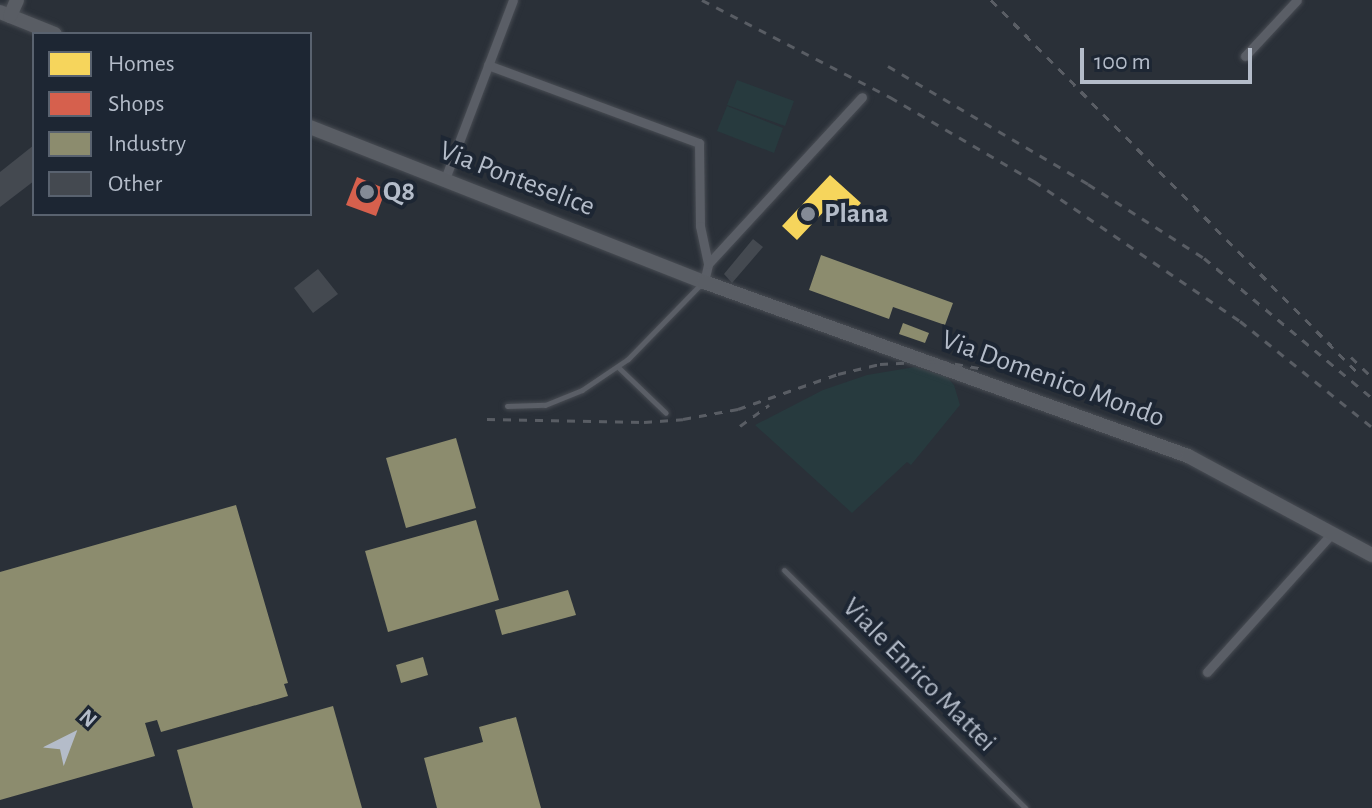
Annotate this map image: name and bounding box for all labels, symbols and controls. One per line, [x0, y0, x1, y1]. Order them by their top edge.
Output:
legend [32, 32, 312, 216]
scale bar [1084, 32, 1256, 82]
text: 100 m [1094, 50, 1151, 74]
text: Homes [108, 52, 175, 76]
text: Shops [108, 92, 164, 116]
text: Industry [108, 132, 186, 156]
street label: Via Ponteselice [435, 134, 599, 224]
text: Other [108, 172, 162, 196]
place label: Q8 [383, 175, 415, 209]
marker: Q8 [358, 183, 376, 201]
place label: Plana [824, 197, 888, 231]
marker: Plana [799, 205, 817, 223]
street label: Via Domenico Mondo [937, 323, 1169, 435]
street label: Viale Enrico Mattei [835, 591, 1003, 759]
north arrow [32, 696, 112, 776]
text: N [75, 705, 101, 731]

